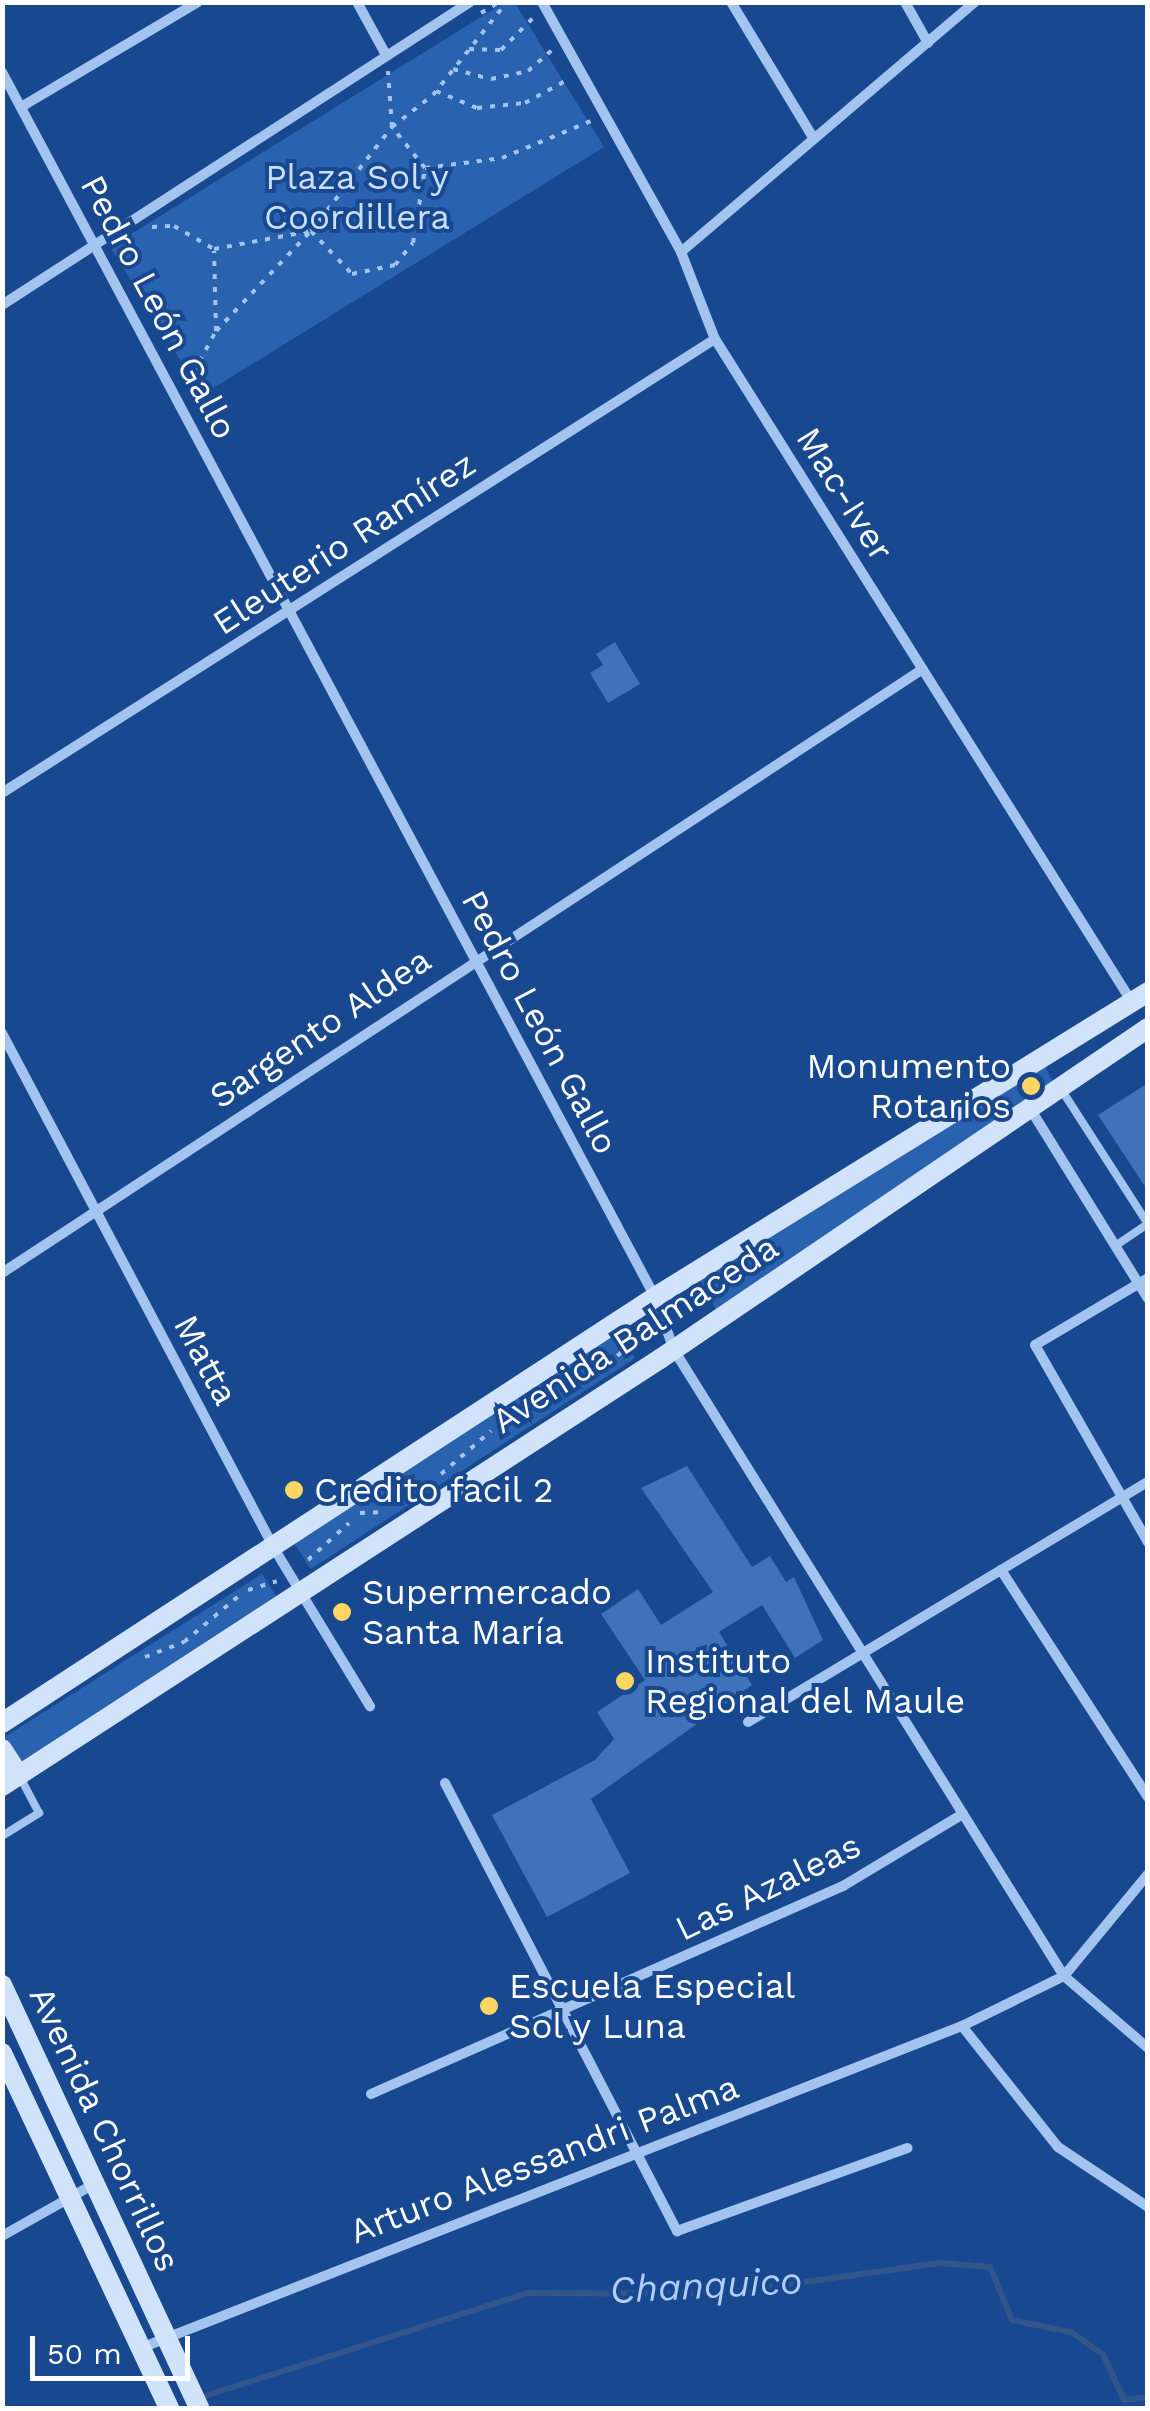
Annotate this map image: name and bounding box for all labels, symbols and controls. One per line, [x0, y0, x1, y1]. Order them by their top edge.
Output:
park label: Plaza Sol y Coordillera [264, 156, 450, 238]
street label: Pedro León Gallo [72, 168, 246, 446]
street label: Mac-Iver [788, 420, 902, 568]
street label: Eleuterio Ramírez [205, 442, 483, 644]
street label: Pedro León Gallo [453, 883, 627, 1161]
street label: Sargento Aldea [201, 938, 439, 1118]
place label: Monumento Rotarios [806, 1045, 1011, 1127]
marker: Monumento Rotarios [1020, 1075, 1042, 1097]
street label: Avenida Balmaceda [484, 1226, 786, 1442]
street label: Matta [165, 1308, 247, 1412]
place label: Credito facil 2 [314, 1469, 555, 1511]
marker: Credito facil 2 [283, 1479, 305, 1501]
place label: Supermercado Santa María [362, 1571, 612, 1653]
marker: Supermercado Santa María [331, 1601, 353, 1623]
place label: Instituto Regional del Maule [645, 1640, 968, 1722]
marker: Instituto Regional del Maule [614, 1670, 636, 1692]
street label: Las Azaleas [668, 1824, 868, 1950]
place label: Escuela Especial Sol y Luna [509, 1965, 796, 2047]
street label: Avenida Chorrillos [20, 1979, 190, 2279]
marker: Escuela Especial Sol y Luna [478, 1995, 500, 2017]
street label: Arturo Alessandri Palma [343, 2065, 745, 2253]
water label: Chanquico [608, 2258, 804, 2314]
scale bar [35, 2316, 195, 2378]
text: 50 m [47, 2336, 122, 2371]

